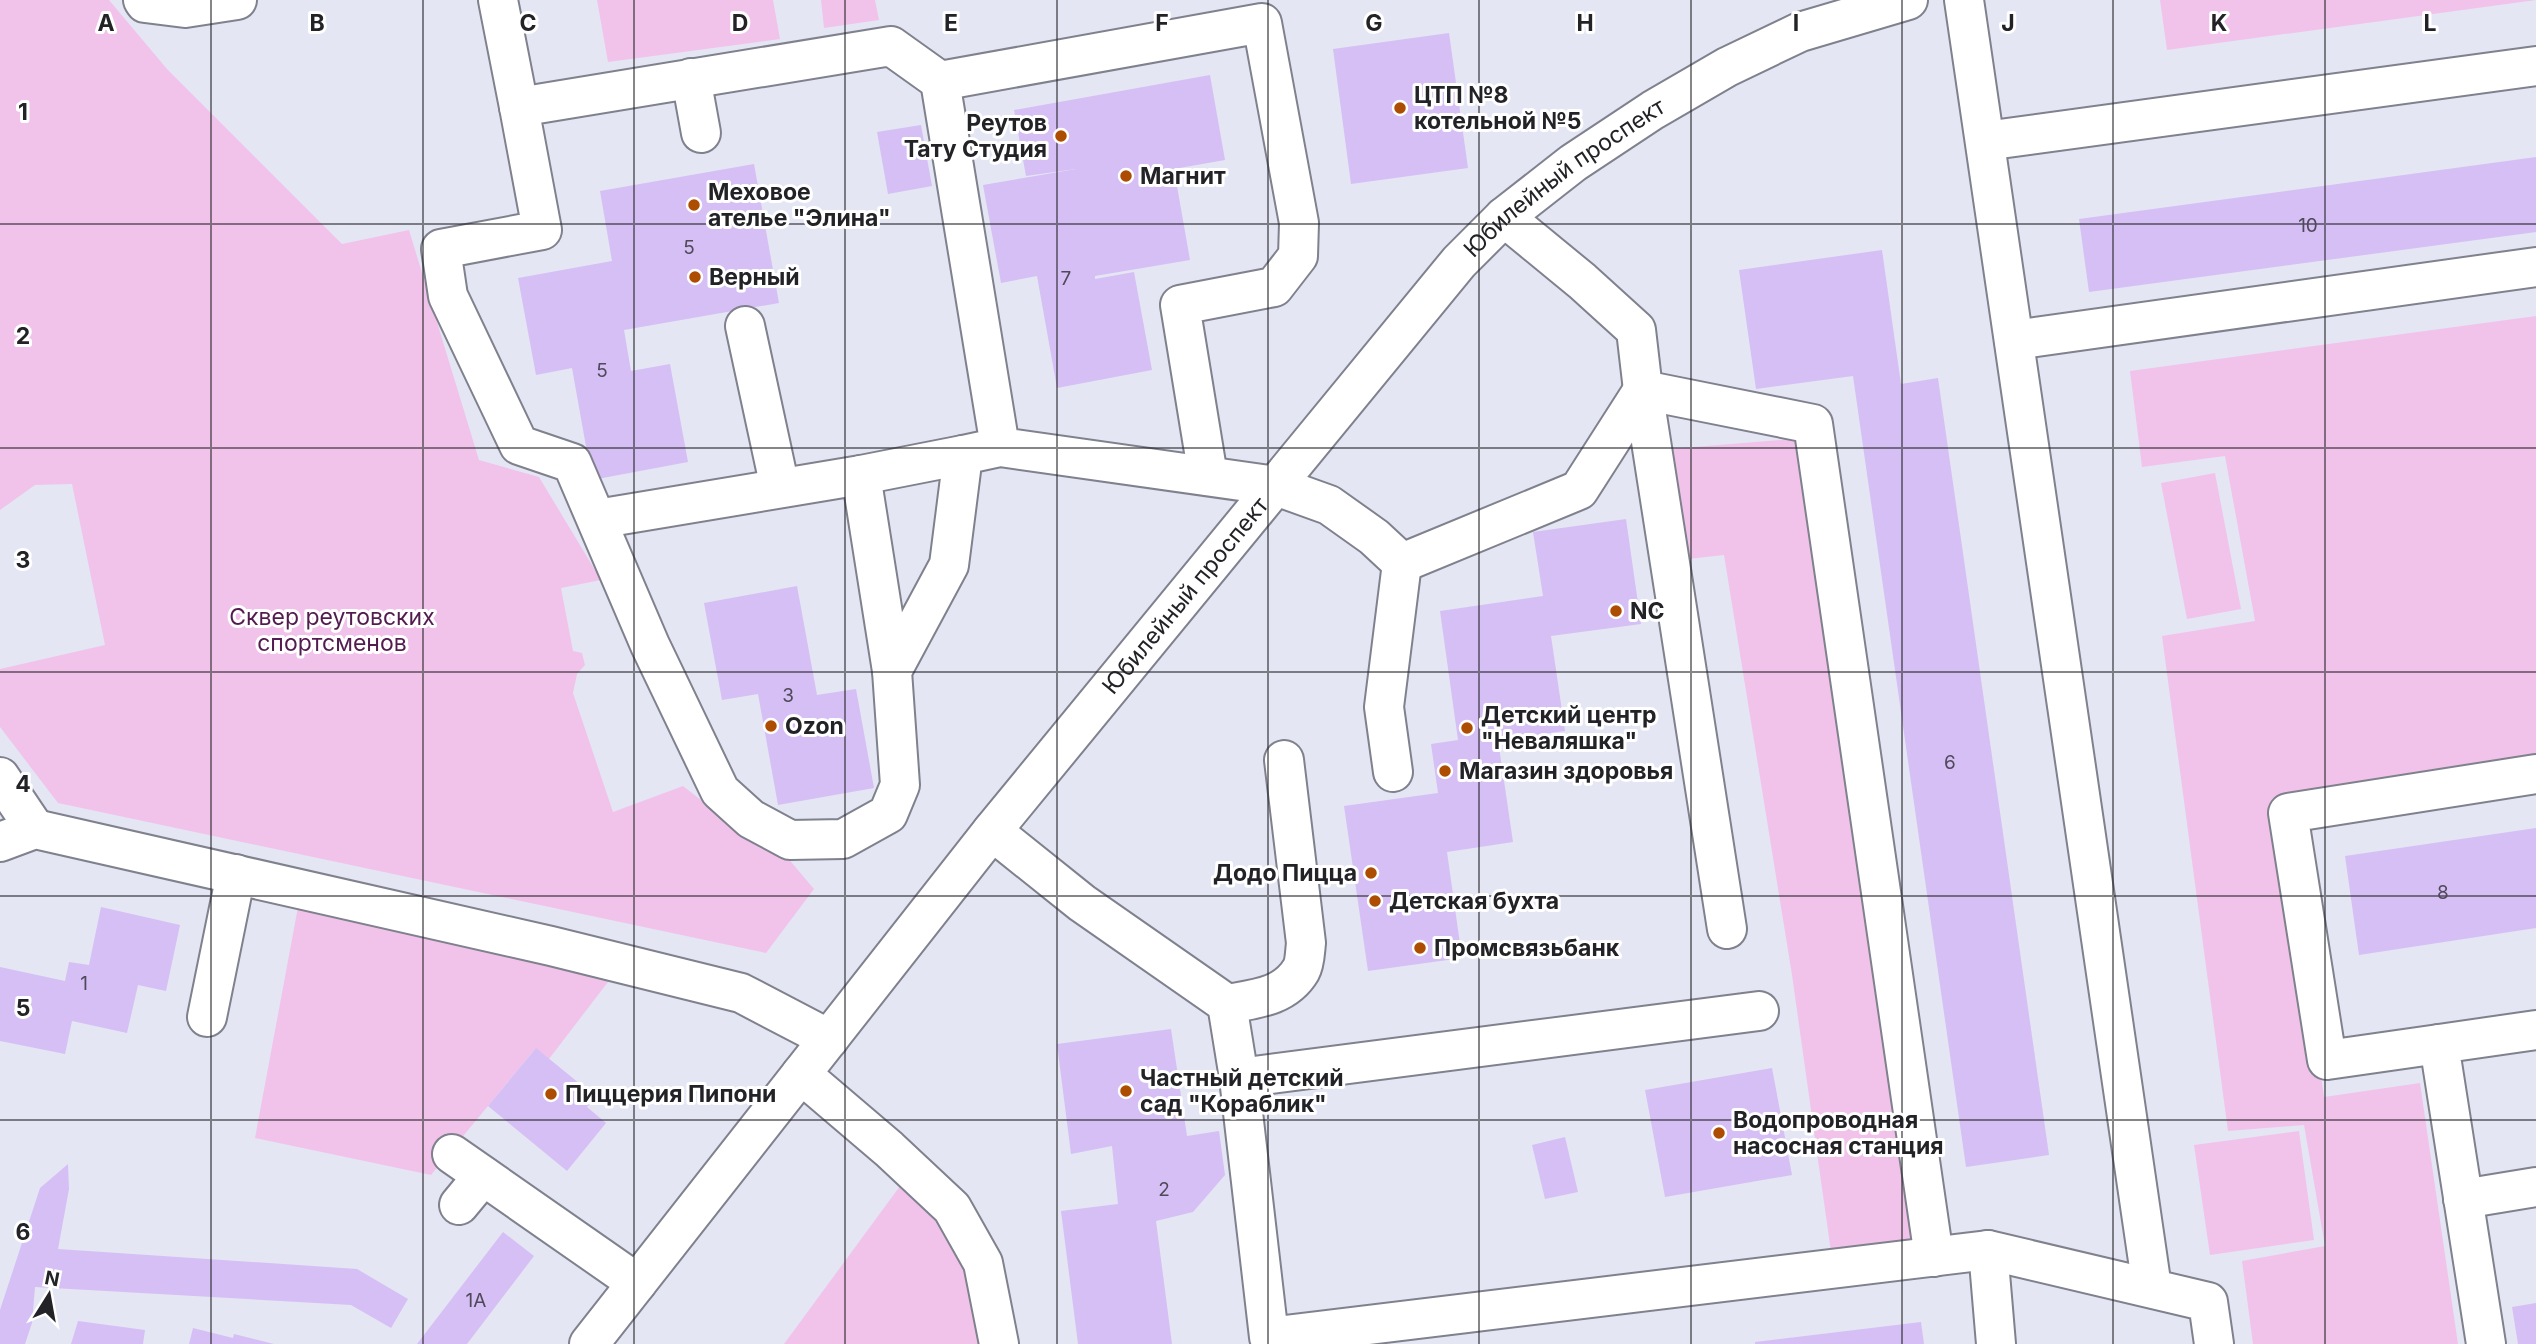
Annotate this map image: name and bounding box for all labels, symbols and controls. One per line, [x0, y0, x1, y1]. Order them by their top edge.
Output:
text: A [97, 9, 115, 37]
text: B [309, 9, 325, 37]
text: C [519, 9, 537, 37]
text: D [732, 9, 748, 37]
text: E [944, 9, 958, 37]
text: F [1155, 9, 1169, 37]
text: G [1365, 9, 1383, 37]
text: H [1576, 9, 1594, 37]
text: I [1793, 9, 1799, 37]
text: J [2001, 9, 2015, 37]
text: K [2211, 9, 2227, 37]
text: L [2423, 9, 2437, 37]
place label: ЦТП №8 котельной №5 [1414, 81, 1582, 135]
street label: Юбилейный проспект [1458, 92, 1670, 263]
text: 1 [18, 98, 28, 126]
marker: ЦТП №8 котельной №5 [1392, 100, 1408, 116]
place label: Реутов Тату Студия [904, 109, 1047, 163]
marker: Реутов Тату Студия [1053, 128, 1069, 144]
place label: Магнит [1140, 162, 1226, 190]
marker: Магнит [1118, 168, 1134, 184]
place label: Меховое ателье "Элина" [708, 178, 891, 232]
marker: Меховое ателье "Элина" [686, 197, 702, 213]
house number: 10 [2298, 214, 2318, 237]
house number: 5 [683, 236, 695, 259]
place label: Верный [709, 263, 800, 291]
house number: 7 [1061, 267, 1071, 290]
marker: Верный [687, 269, 703, 285]
text: 2 [16, 322, 30, 350]
house number: 5 [596, 359, 608, 382]
street label: Юбилейный проспект [1096, 491, 1274, 700]
text: 3 [16, 546, 30, 574]
place label: NC [1630, 597, 1665, 625]
park label: Сквер реутовских спортсменов [229, 603, 435, 657]
marker: NC [1608, 603, 1624, 619]
house number: 3 [782, 684, 794, 707]
place label: Детский центр "Неваляшка" [1481, 701, 1656, 755]
place label: Ozon [785, 712, 844, 740]
marker: Ozon [763, 718, 779, 734]
marker: Детский центр "Неваляшка" [1459, 720, 1475, 736]
house number: 6 [1944, 751, 1956, 774]
place label: Магазин здоровья [1459, 757, 1673, 785]
marker: Магазин здоровья [1437, 763, 1453, 779]
text: 4 [15, 770, 31, 798]
place label: Додо Пицца [1213, 859, 1357, 887]
marker: Додо Пицца [1363, 865, 1379, 881]
house number: 8 [2437, 881, 2449, 904]
place label: Детская бухта [1389, 887, 1559, 915]
marker: Детская бухта [1367, 893, 1383, 909]
place label: Промсвязьбанк [1434, 934, 1620, 962]
marker: Промсвязьбанк [1412, 940, 1428, 956]
house number: 1 [80, 972, 88, 995]
text: 5 [16, 994, 30, 1022]
place label: Частный детский сад "Кораблик" [1140, 1064, 1344, 1118]
place label: Пиццерия Пипони [565, 1080, 776, 1108]
marker: Частный детский сад "Кораблик" [1118, 1083, 1134, 1099]
marker: Пиццерия Пипони [543, 1086, 559, 1102]
place label: Водопроводная насосная станция [1733, 1106, 1944, 1160]
marker: Водопроводная насосная станция [1711, 1125, 1727, 1141]
house number: 2 [1158, 1178, 1170, 1201]
text: 6 [16, 1218, 30, 1246]
north arrow [14, 1260, 84, 1330]
text: N [43, 1266, 61, 1291]
house number: 1А [466, 1289, 486, 1312]

